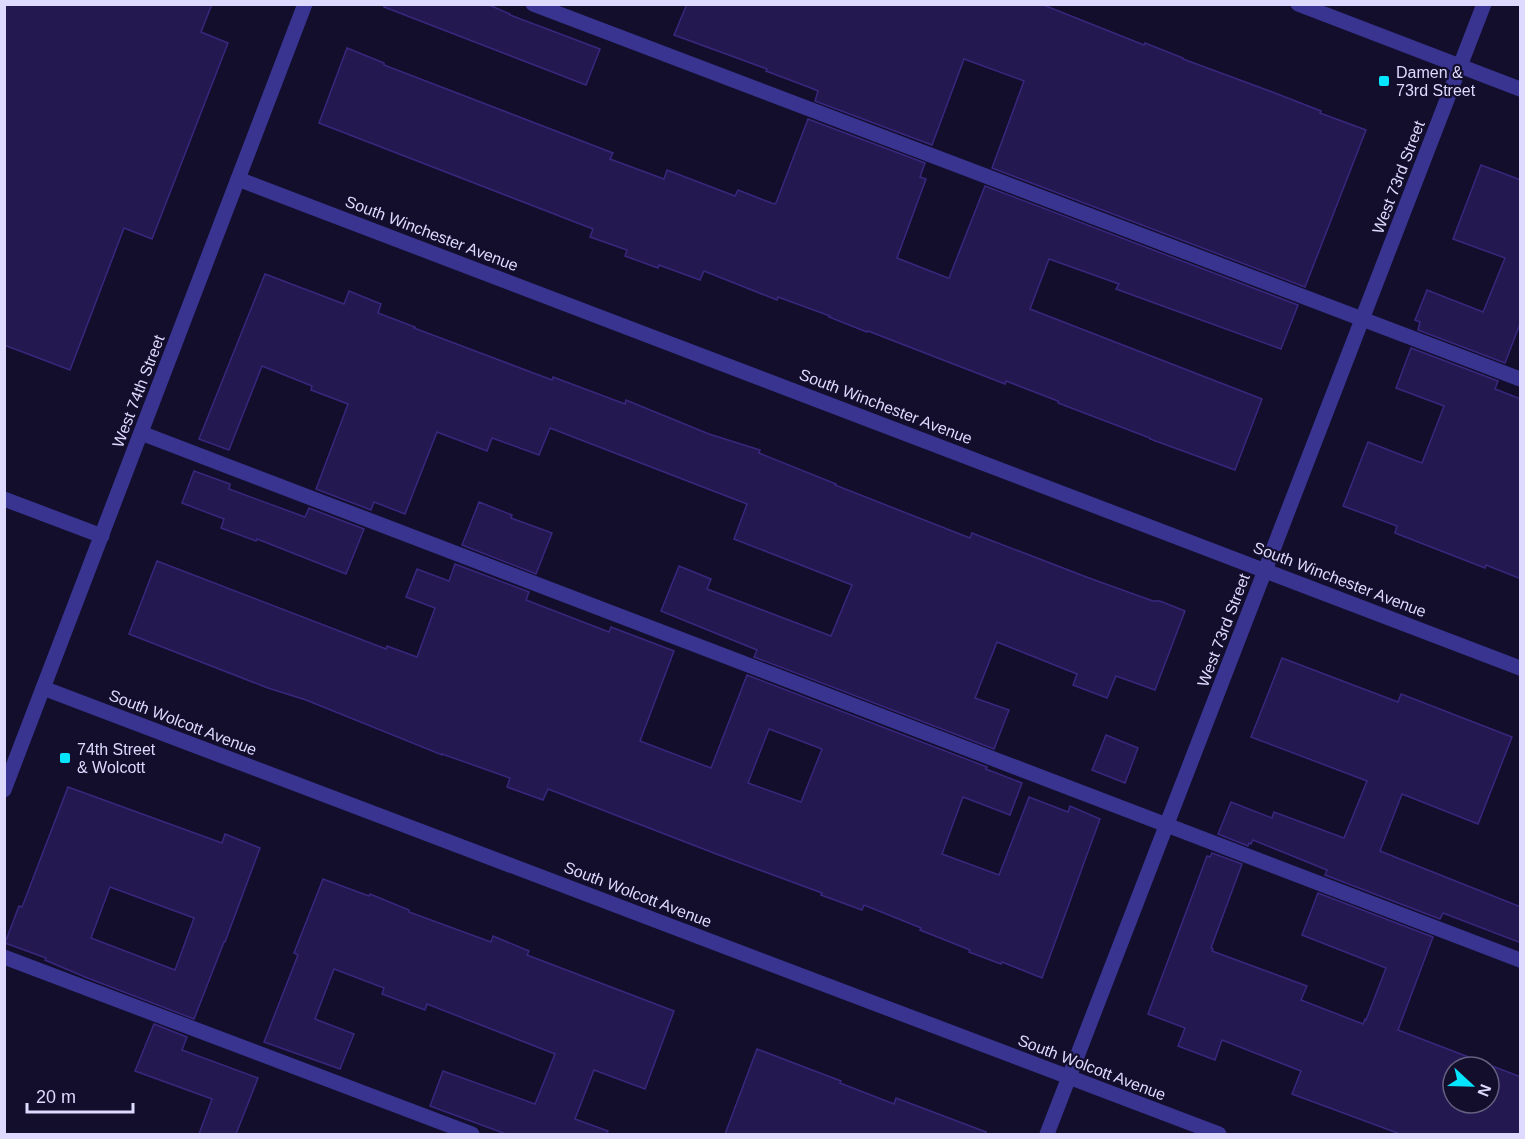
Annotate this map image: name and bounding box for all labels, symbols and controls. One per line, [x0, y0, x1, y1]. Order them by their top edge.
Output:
place label: Damen & 73rd Street [1396, 64, 1476, 99]
marker: Damen & 73rd Street [1377, 74, 1391, 88]
street label: West 73rd Street [1369, 118, 1428, 236]
street label: South Winchester Avenue [343, 193, 521, 274]
street label: West 74th Street [109, 332, 168, 450]
street label: South Winchester Avenue [797, 366, 975, 447]
street label: South Winchester Avenue [1251, 539, 1429, 620]
street label: West 73rd Street [1194, 571, 1253, 689]
street label: South Wolcott Avenue [107, 686, 259, 759]
place label: 74th Street & Wolcott [77, 741, 156, 776]
marker: 74th Street & Wolcott [58, 751, 72, 765]
street label: South Wolcott Avenue [562, 858, 714, 931]
street label: South Wolcott Avenue [1016, 1031, 1168, 1104]
north arrow [1441, 1055, 1501, 1115]
scale bar [27, 1076, 134, 1114]
text: N [1474, 1082, 1494, 1099]
text: 20 m [36, 1087, 76, 1107]

